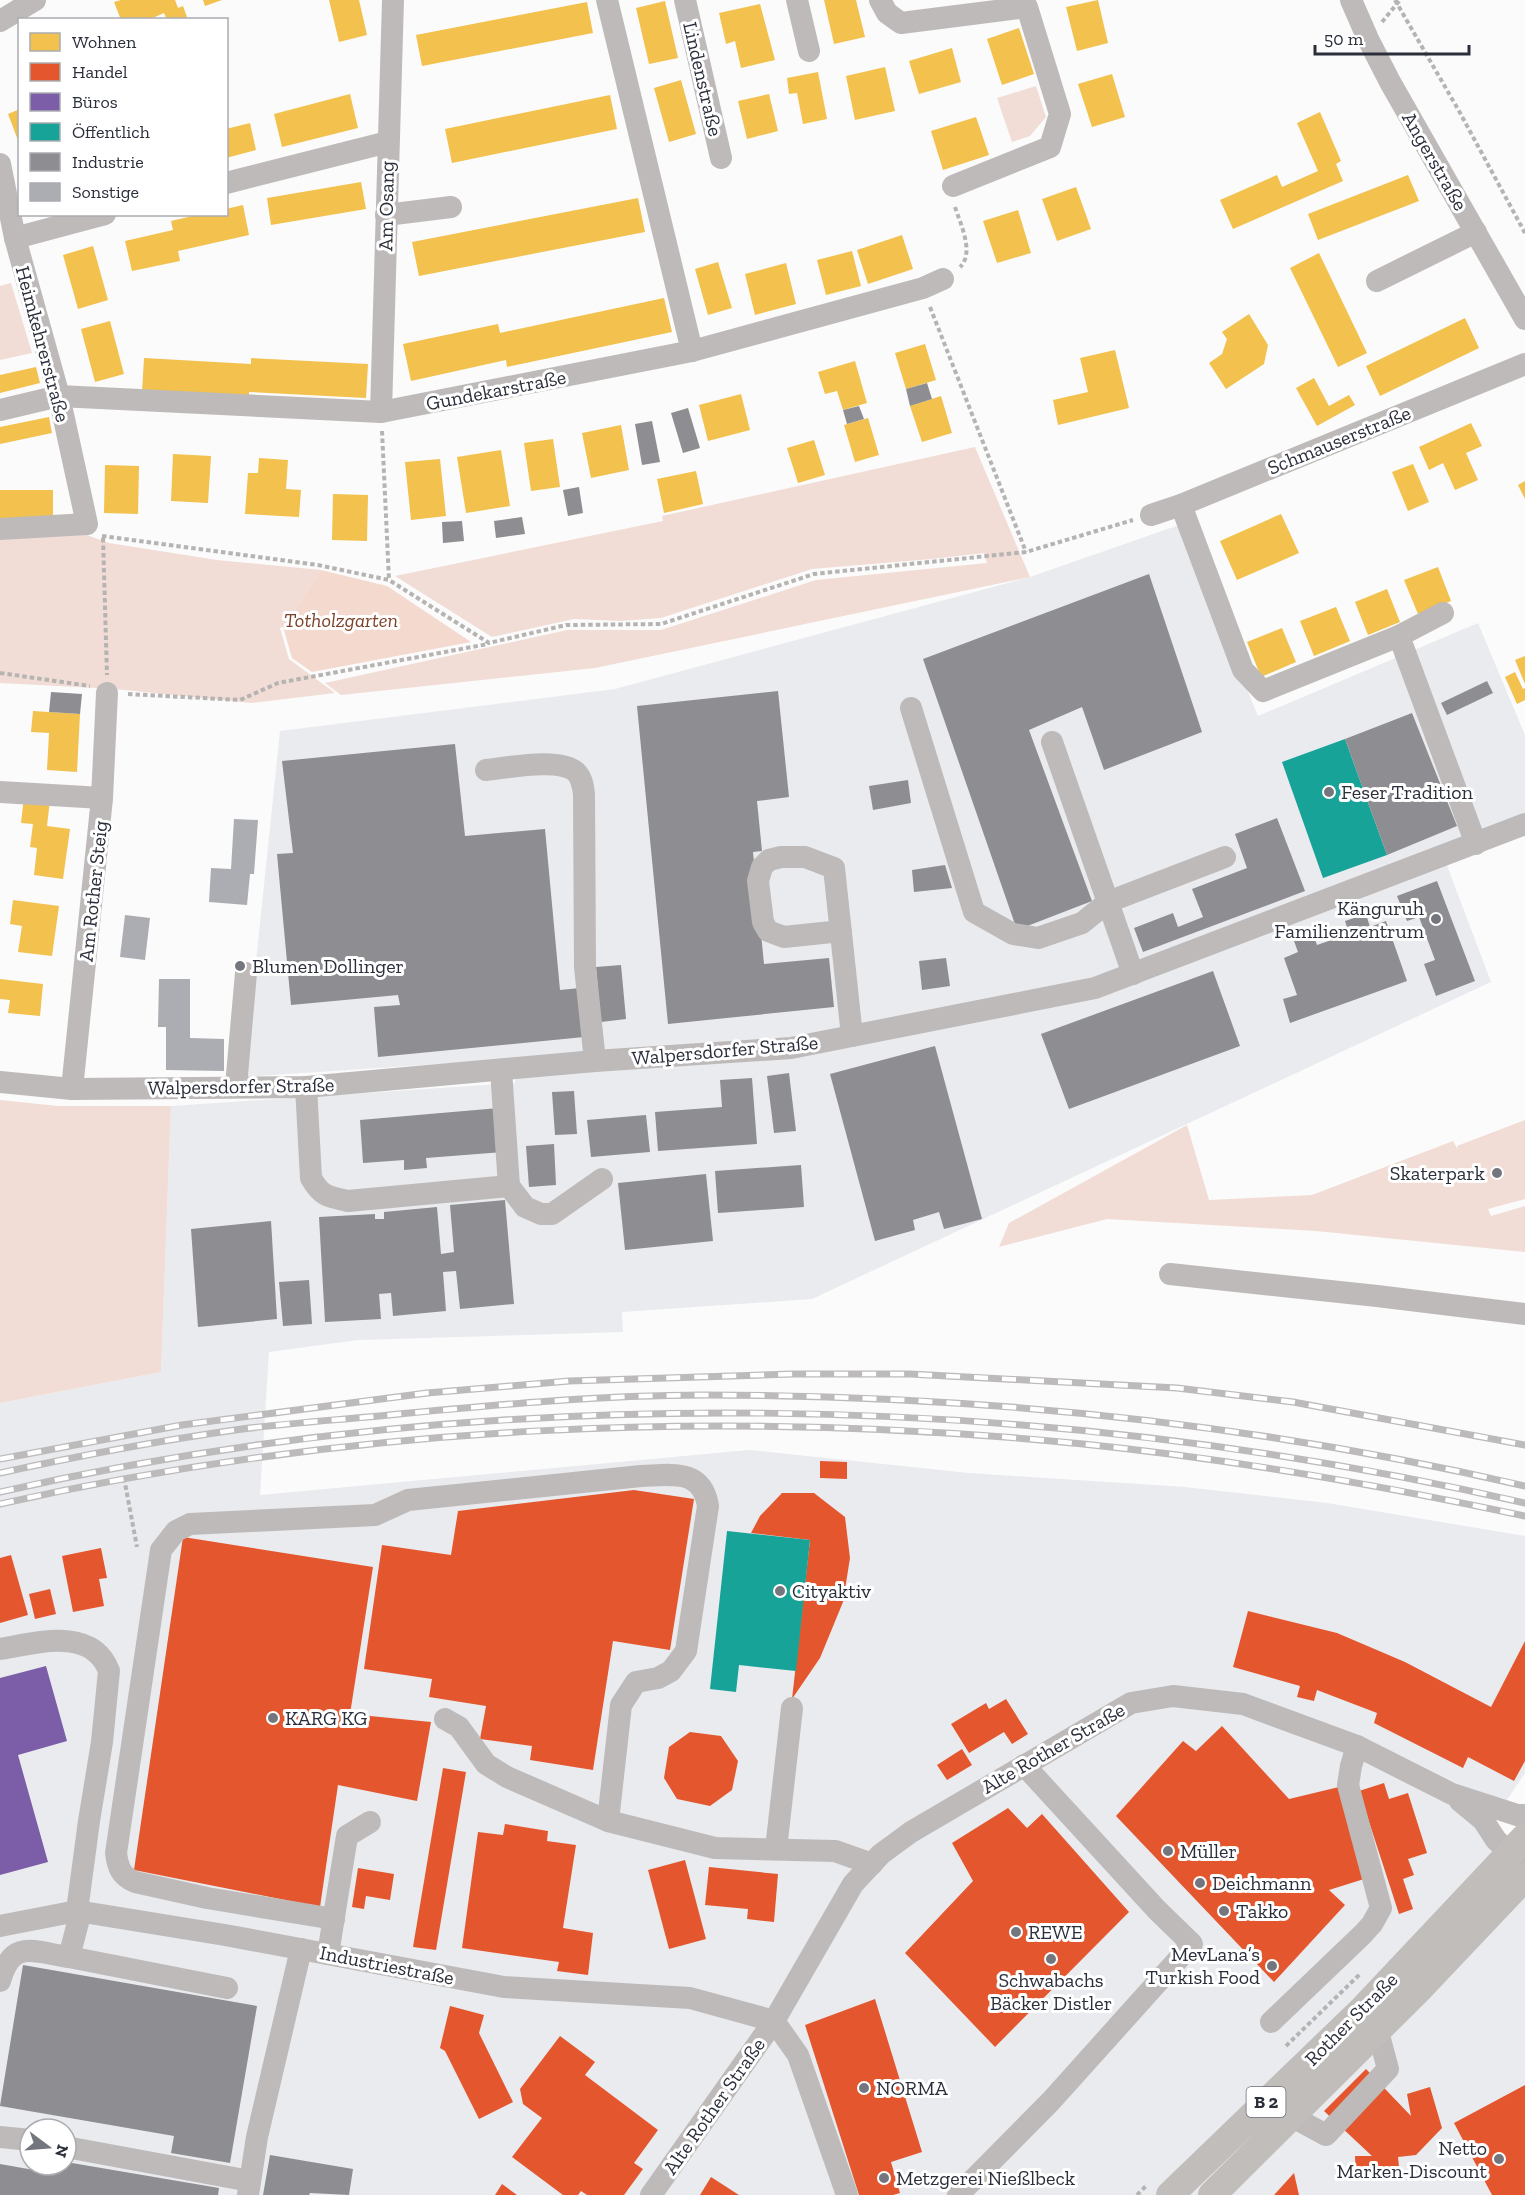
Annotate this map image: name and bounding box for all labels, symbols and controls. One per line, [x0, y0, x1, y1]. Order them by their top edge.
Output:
legend [18, 18, 228, 216]
scale bar [1315, 18, 1470, 56]
street label: Lindenstraße [678, 20, 728, 138]
text: 50 m [1324, 28, 1364, 50]
text: Wohnen [72, 31, 137, 53]
text: Handel [72, 61, 128, 83]
text: Büros [72, 91, 118, 113]
street label: Angerstraße [1397, 107, 1473, 215]
text: Öffentlich [72, 121, 150, 143]
text: Industrie [72, 151, 144, 173]
street label: Am Osang [373, 161, 399, 251]
text: Sonstige [72, 181, 139, 203]
street label: Heimkehrerstraße [11, 263, 75, 425]
street label: Gundekarstraße [424, 365, 568, 415]
street label: Schmauserstraße [1264, 400, 1414, 480]
park label: Totholzgarten [284, 608, 398, 632]
place label: Feser Tradition [1341, 780, 1474, 804]
marker: Feser Tradition [1322, 785, 1336, 799]
street label: Am Rother Steig [74, 819, 112, 963]
place label: Känguruh Familienzentrum [1274, 896, 1425, 943]
marker: Känguruh Familienzentrum [1429, 912, 1443, 926]
place label: Blumen Dollinger [252, 954, 404, 978]
marker: Blumen Dollinger [233, 959, 247, 973]
street label: Walpersdorfer Straße [631, 1030, 819, 1070]
street label: Walpersdorfer Straße [147, 1072, 335, 1100]
place label: Skaterpark [1390, 1161, 1486, 1185]
marker: Skaterpark [1490, 1166, 1504, 1180]
place label: Cityaktiv [792, 1579, 871, 1603]
marker: Cityaktiv [773, 1584, 787, 1598]
street label: Alte Rother Straße [977, 1697, 1129, 1799]
place label: KARG KG [285, 1706, 368, 1730]
marker: KARG KG [266, 1711, 280, 1725]
place label: Müller [1180, 1839, 1237, 1863]
marker: Müller [1161, 1844, 1175, 1858]
place label: Deichmann [1212, 1871, 1312, 1895]
marker: Deichmann [1193, 1876, 1207, 1890]
place label: Takko [1236, 1899, 1288, 1923]
marker: Takko [1217, 1904, 1231, 1918]
place label: REWE [1028, 1920, 1083, 1944]
marker: REWE [1009, 1925, 1023, 1939]
street label: Industriestraße [318, 1940, 456, 1990]
place label: MevLana’s Turkish Food [1146, 1942, 1260, 1989]
marker: Schwabachs Bäcker Distler [1044, 1952, 1058, 1966]
marker: MevLana’s Turkish Food [1265, 1959, 1279, 1973]
place label: Schwabachs Bäcker Distler [990, 1968, 1112, 2015]
street label: Rother Straße [1300, 1968, 1402, 2070]
street label: Alte Rother Straße [658, 2033, 770, 2179]
place label: NORMA [876, 2076, 949, 2100]
marker: NORMA [857, 2081, 871, 2095]
road number: B 2 [1246, 2087, 1286, 2117]
north arrow [18, 2117, 78, 2177]
place label: Netto Marken-Discount [1336, 2136, 1488, 2183]
text: N [51, 2143, 73, 2159]
marker: Netto Marken-Discount [1492, 2152, 1506, 2166]
place label: Metzgerei Nießlbeck [896, 2166, 1076, 2190]
marker: Metzgerei Nießlbeck [877, 2171, 891, 2185]

